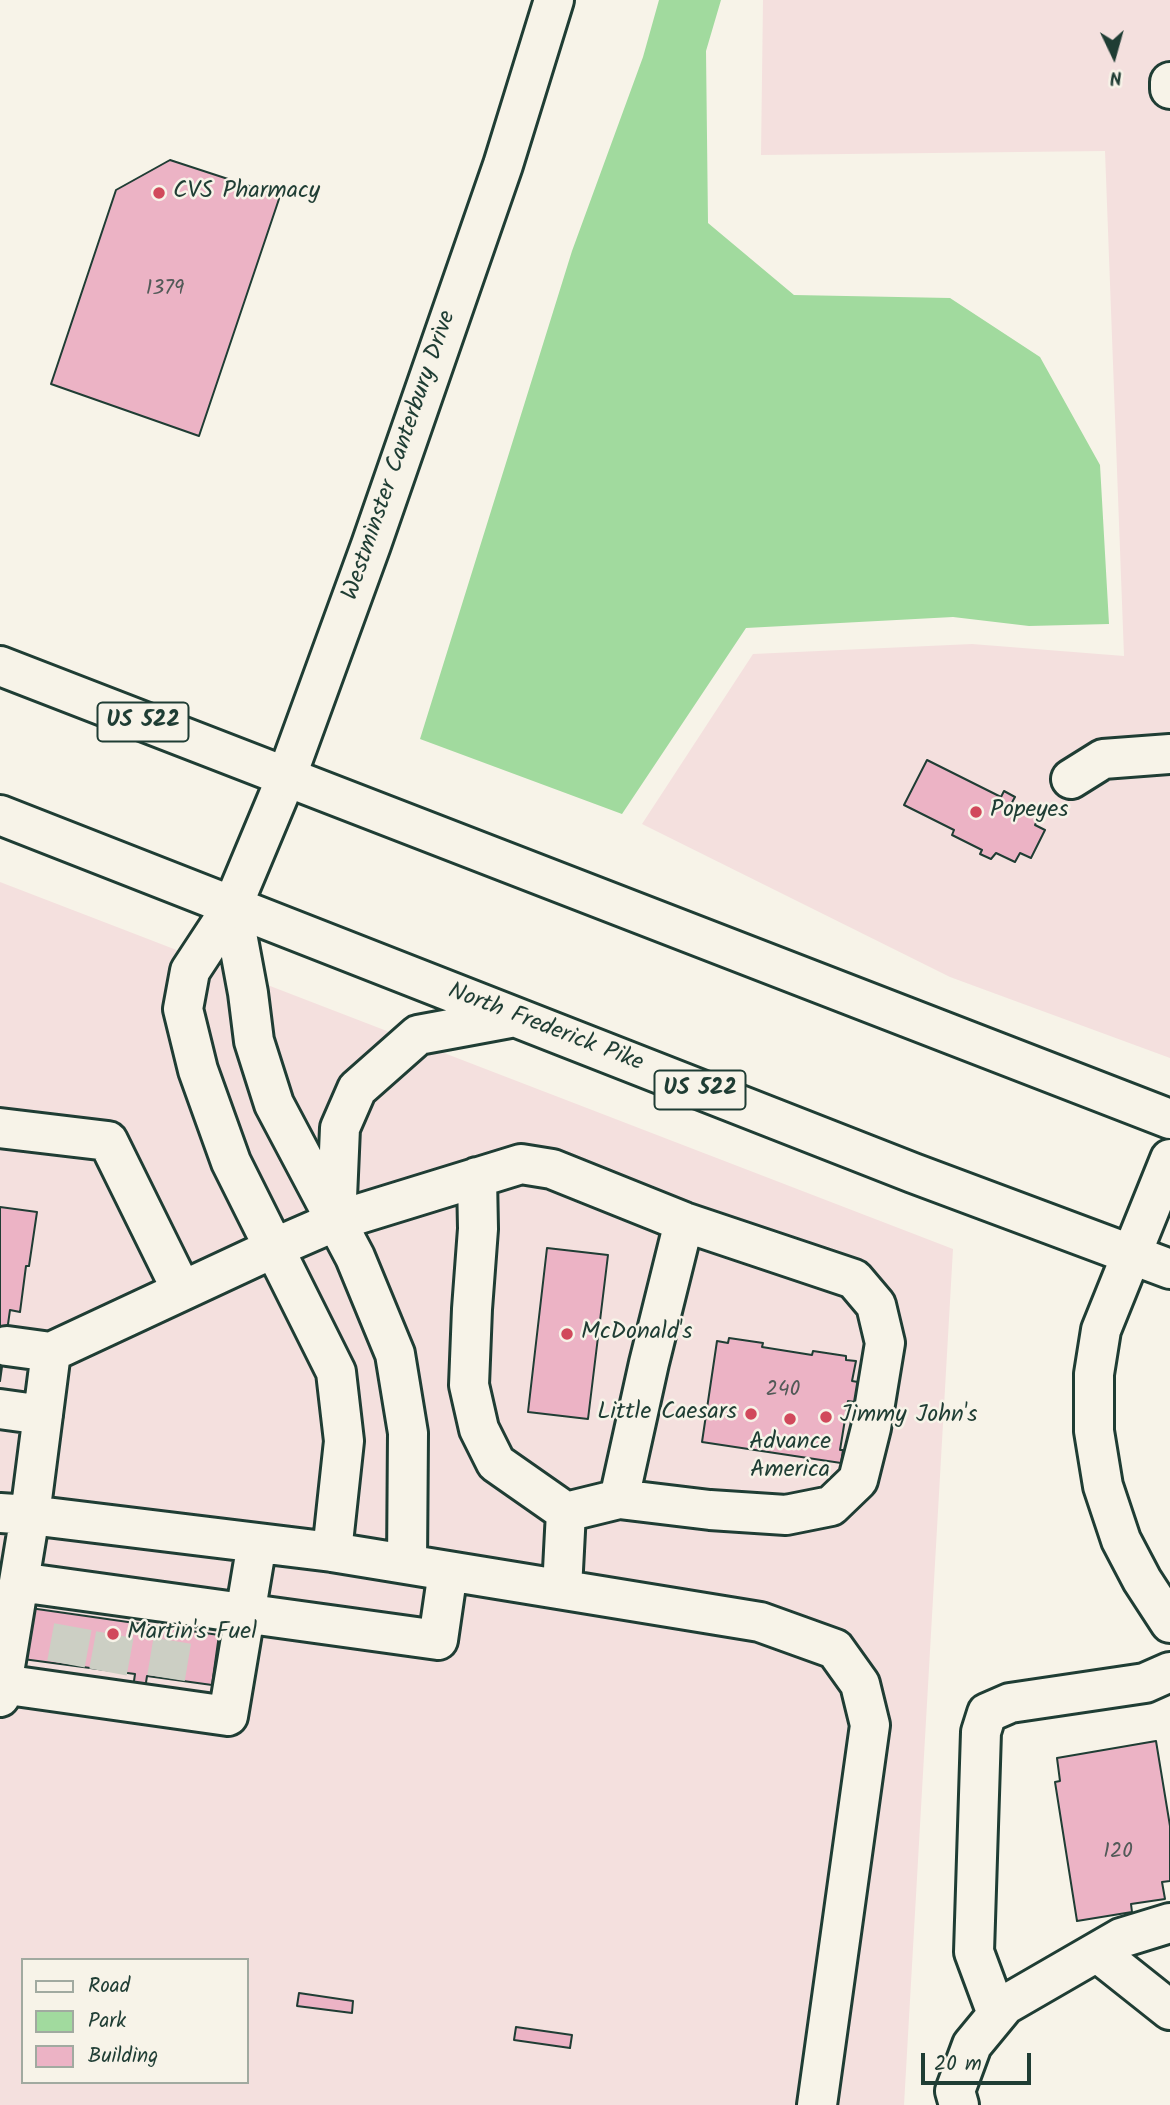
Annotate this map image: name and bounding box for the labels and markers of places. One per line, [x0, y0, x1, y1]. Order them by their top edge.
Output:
place label: CVS Pharmacy [173, 179, 320, 207]
marker: CVS Pharmacy [151, 185, 167, 201]
place label: Popeyes [990, 798, 1068, 826]
marker: Popeyes [968, 804, 984, 820]
place label: McDonald's [581, 1320, 693, 1348]
marker: McDonald's [559, 1326, 575, 1342]
place label: Little Caesars [597, 1400, 737, 1428]
place label: Jimmy John's [840, 1403, 977, 1431]
marker: Little Caesars [743, 1406, 759, 1422]
marker: Jimmy John's [818, 1409, 834, 1425]
marker: Advance America [782, 1411, 798, 1427]
place label: Advance America [749, 1430, 831, 1486]
place label: Martin's Fuel [127, 1620, 257, 1648]
marker: Martin's Fuel [105, 1626, 121, 1642]

